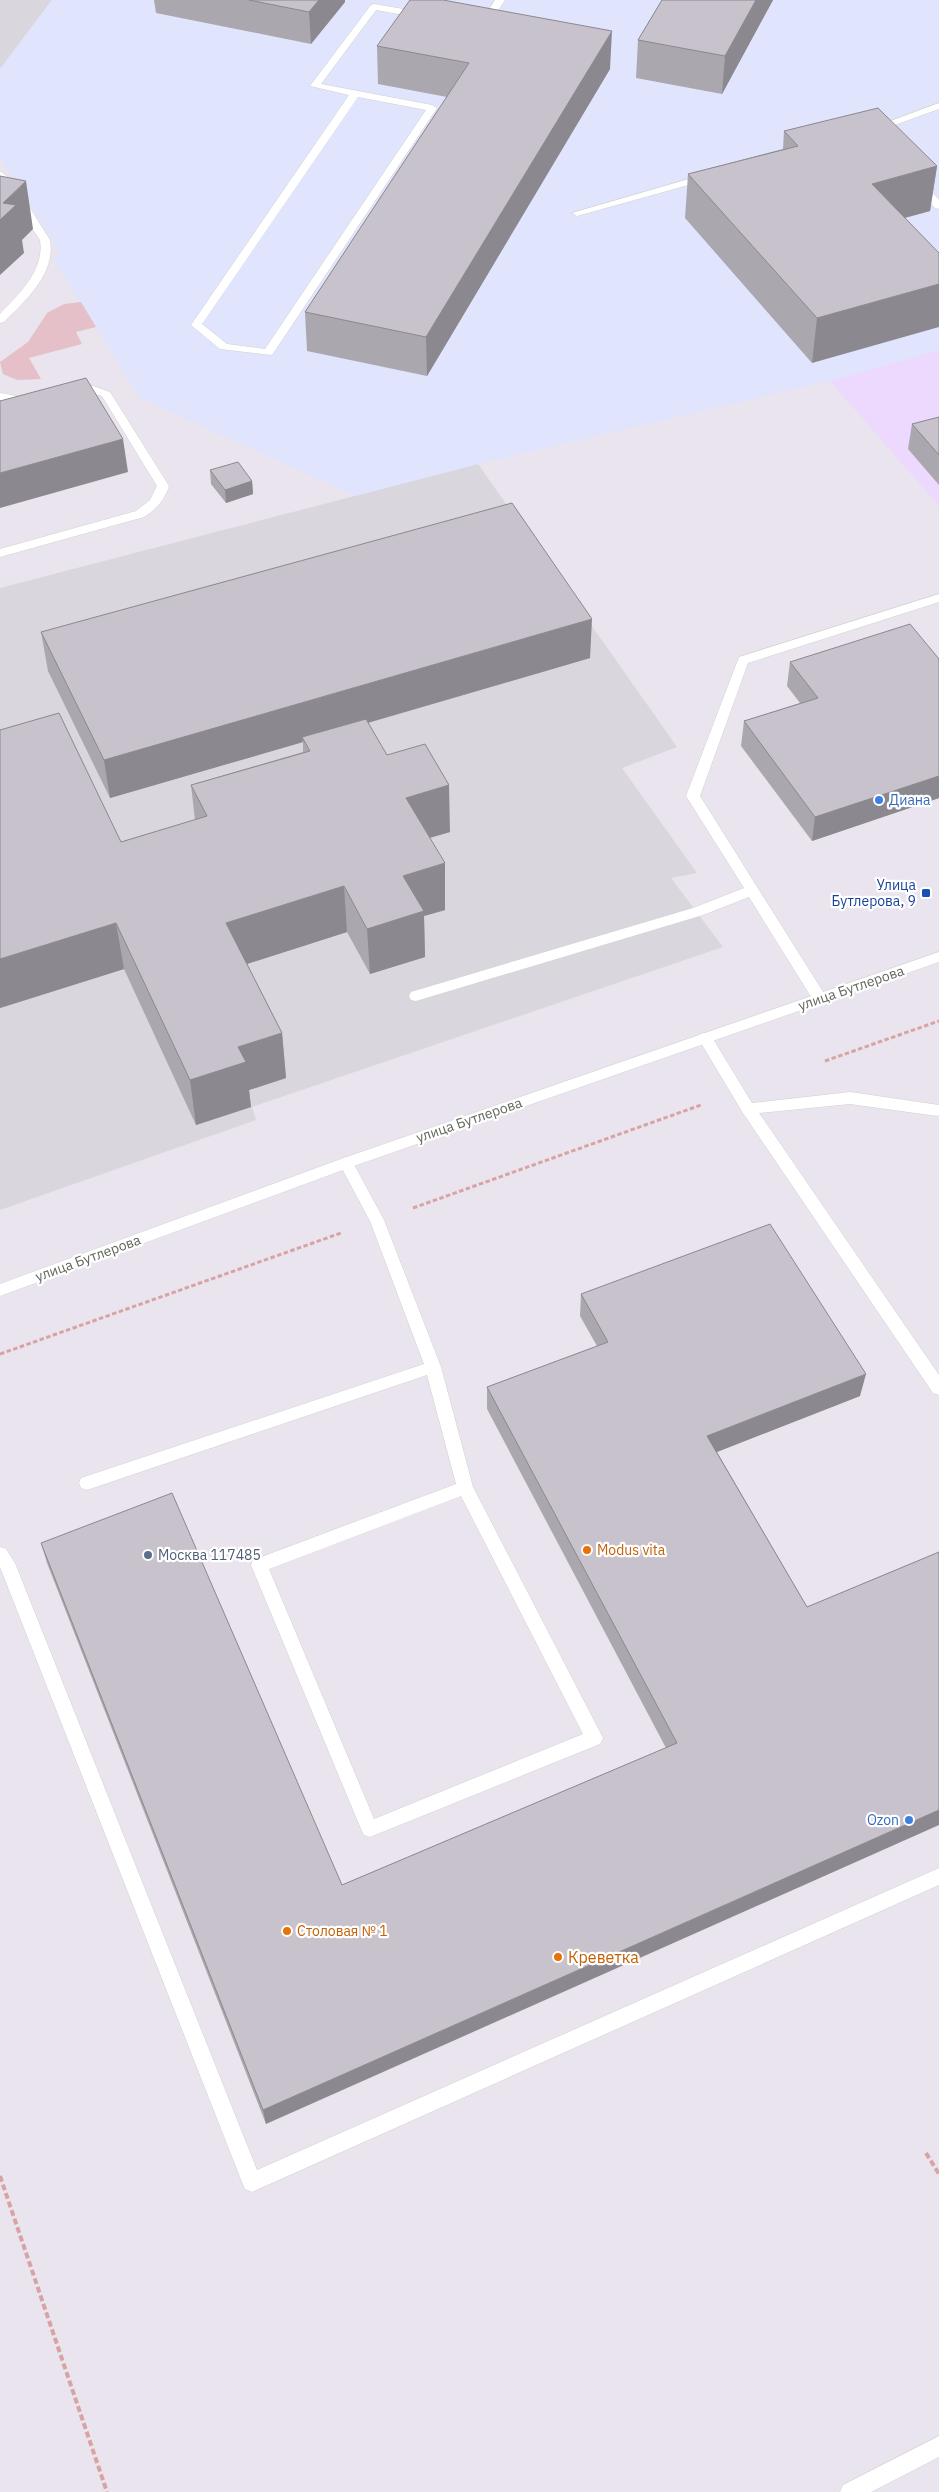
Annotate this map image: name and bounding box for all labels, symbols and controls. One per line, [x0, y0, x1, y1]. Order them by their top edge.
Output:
place label: Диана [889, 791, 931, 809]
marker: Диана [873, 794, 885, 806]
place label: Улица Бутлерова, 9 [831, 876, 917, 910]
marker: Улица Бутлерова, 9 [920, 887, 932, 899]
street label: улица Бутлерова [796, 961, 907, 1015]
street label: улица Бутлерова [414, 1093, 525, 1147]
street label: улица Бутлерова [33, 1230, 144, 1285]
place label: Modus vita [597, 1541, 666, 1559]
marker: Modus vita [581, 1544, 593, 1556]
place label: Москва 117485 [158, 1546, 261, 1564]
marker: Москва 117485 [142, 1549, 154, 1561]
place label: Ozon [867, 1811, 899, 1829]
marker: Ozon [903, 1814, 915, 1826]
place label: Столовая № 1 [297, 1922, 388, 1940]
marker: Столовая № 1 [281, 1925, 293, 1937]
place label: Креветка [568, 1947, 639, 1967]
marker: Креветка [552, 1951, 564, 1963]

